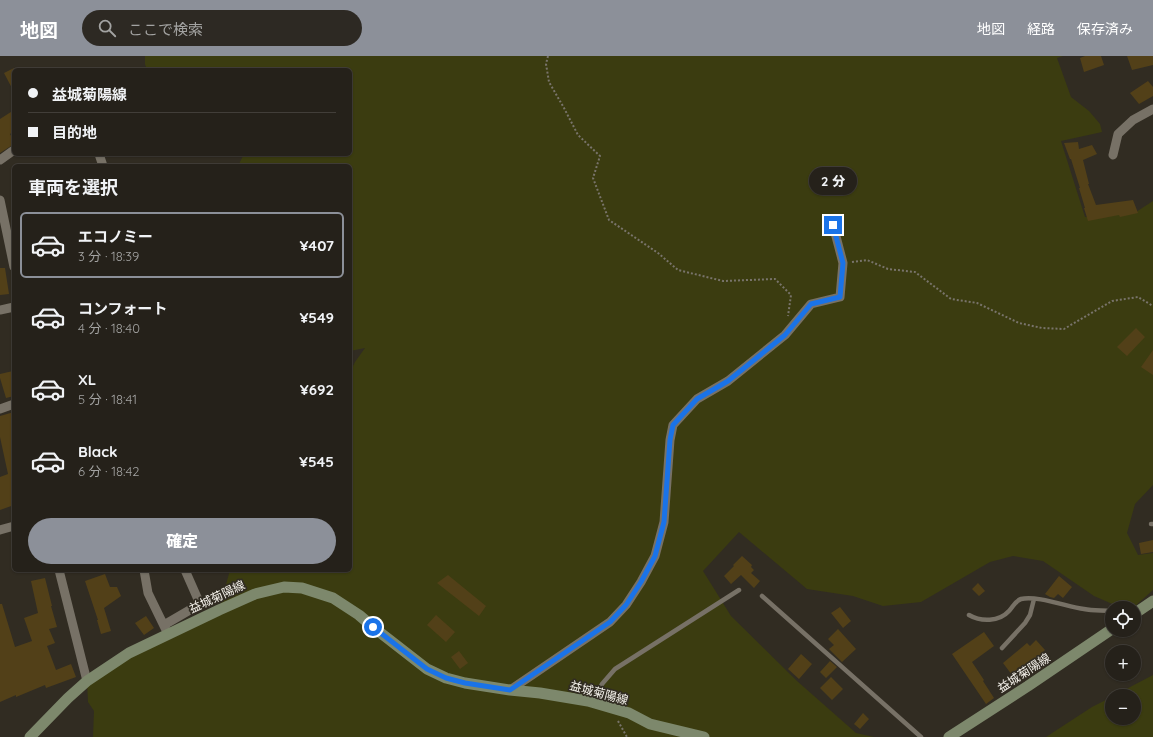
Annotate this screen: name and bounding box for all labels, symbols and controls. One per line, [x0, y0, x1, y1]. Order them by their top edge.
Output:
search box [82, 10, 362, 46]
icon: search [96, 17, 118, 39]
text: 地図 [20, 18, 58, 42]
text: ここで検索 [128, 20, 203, 39]
text: 地図 [977, 20, 1005, 38]
text: 経路 [1027, 20, 1055, 38]
text: 保存済み [1077, 20, 1133, 38]
text: 益城菊陽線 [52, 85, 127, 104]
text: 目的地 [52, 123, 97, 142]
callout: 2 分 [809, 167, 857, 195]
text: 2 分 [821, 173, 845, 189]
text: 車両を選択 [28, 176, 118, 199]
route end [824, 216, 842, 234]
icon: car [30, 227, 66, 263]
text: エコノミー [78, 227, 153, 246]
text: ¥407 [299, 236, 334, 255]
text: 3 分 · 18:39 [78, 248, 139, 264]
icon: car [30, 299, 66, 335]
text: コンフォート [78, 299, 168, 318]
text: ¥549 [299, 308, 334, 327]
text: 4 分 · 18:40 [78, 320, 140, 336]
text: XL [78, 370, 96, 389]
icon: car [30, 371, 66, 407]
text: ¥692 [300, 380, 334, 399]
text: 5 分 · 18:41 [78, 391, 137, 407]
text: Black [78, 442, 118, 461]
icon: car [30, 443, 66, 479]
text: ¥545 [299, 452, 334, 471]
text: 6 分 · 18:42 [78, 463, 140, 479]
button: 確定 [28, 518, 336, 564]
street label: 益城菊陽線 [186, 577, 247, 616]
map controls [1105, 601, 1141, 725]
button: locate [1105, 601, 1141, 637]
route start [364, 618, 382, 636]
button: + [1105, 645, 1141, 681]
street label: 益城菊陽線 [994, 650, 1053, 695]
street label: 益城菊陽線 [568, 678, 630, 708]
button: − [1105, 689, 1141, 725]

